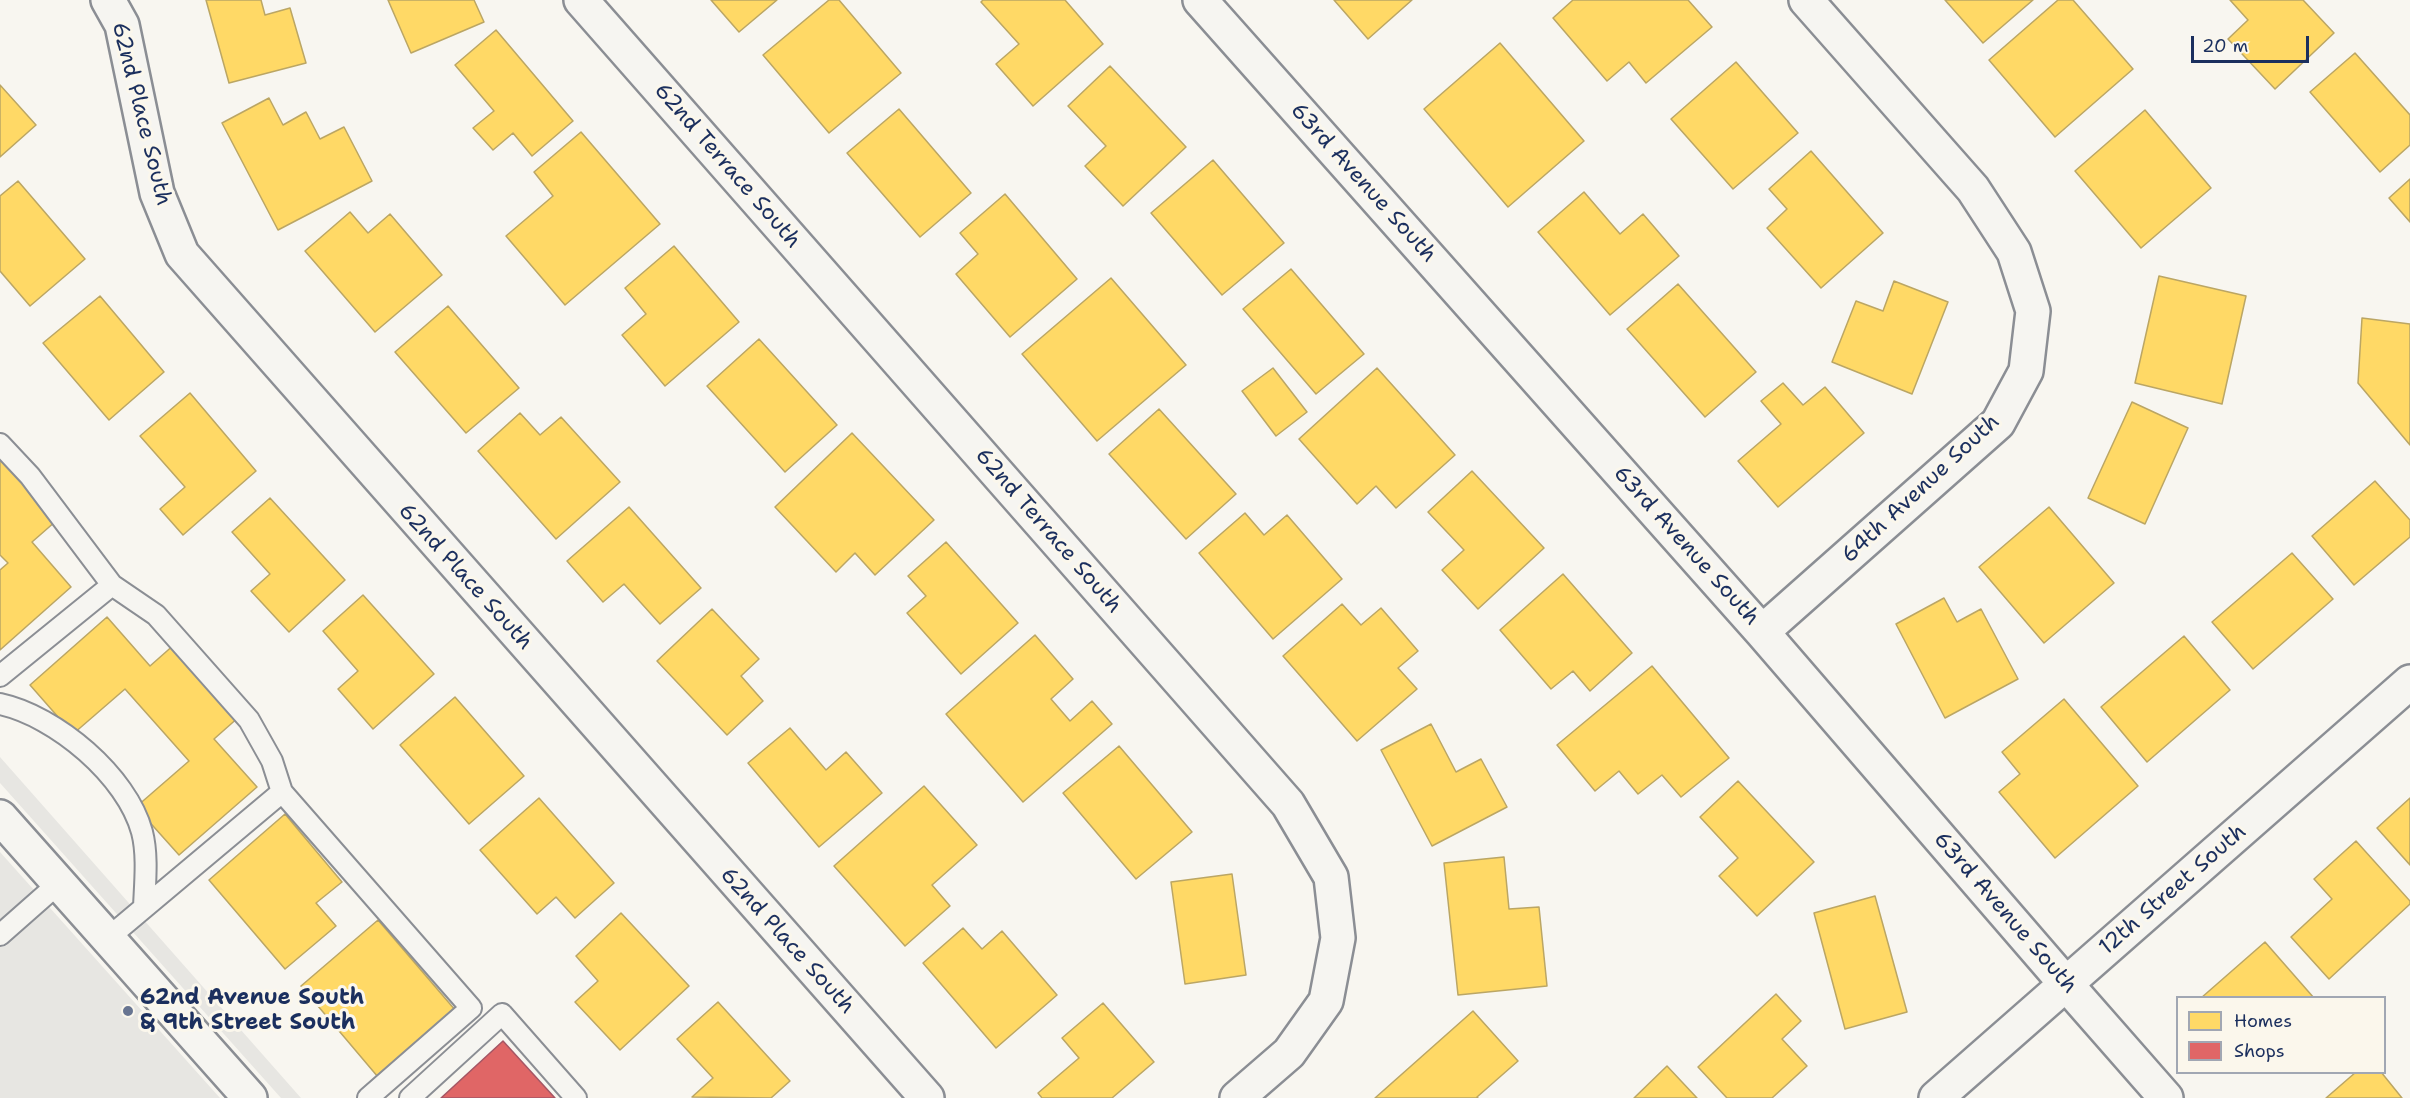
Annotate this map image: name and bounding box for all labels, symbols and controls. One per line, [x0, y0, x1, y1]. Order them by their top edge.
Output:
street label: 62nd Place South [105, 20, 177, 208]
scale bar [2194, 24, 2312, 62]
text: 20 m [2202, 34, 2248, 58]
street label: 62nd Terrace South [648, 78, 806, 254]
street label: 63rd Avenue South [1284, 98, 1442, 268]
street label: 64th Avenue South [1837, 409, 2005, 569]
street label: 62nd Terrace South [969, 443, 1127, 619]
street label: 63rd Avenue South [1607, 461, 1765, 631]
street label: 62nd Place South [392, 498, 538, 656]
street label: 12th Street South [2094, 819, 2252, 961]
street label: 63rd Avenue South [1928, 827, 2082, 999]
street label: 62nd Place South [714, 862, 860, 1020]
place label: 62nd Avenue South & 9th Street South [140, 985, 364, 1036]
legend [2176, 996, 2386, 1074]
marker: 62nd Avenue South & 9th Street South [121, 1004, 135, 1018]
text: Homes [2234, 1009, 2292, 1033]
text: Shops [2234, 1039, 2285, 1063]

